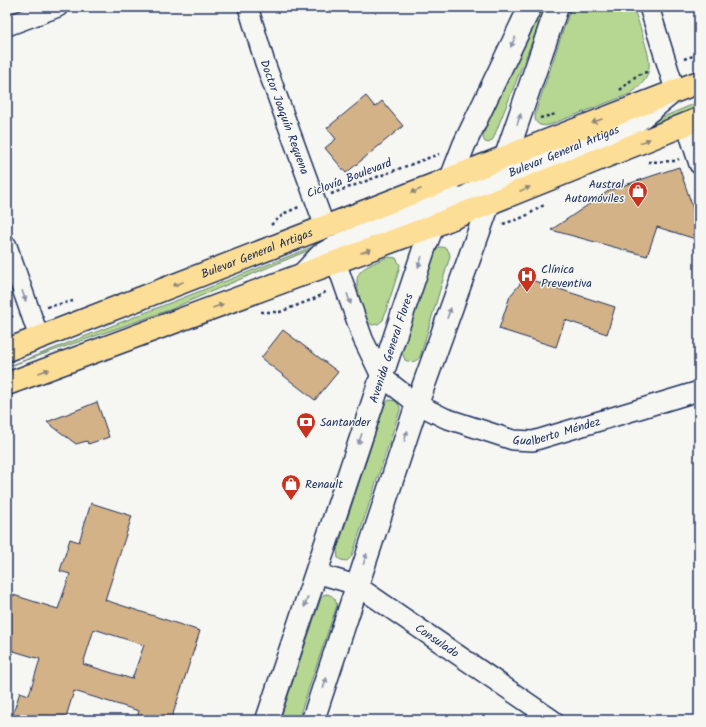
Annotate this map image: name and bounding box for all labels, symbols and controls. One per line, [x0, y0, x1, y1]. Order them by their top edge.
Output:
one-way arrow [510, 37, 516, 48]
street label: Doctor Joaquín Requena [255, 57, 314, 178]
one-way arrow [516, 113, 522, 125]
one-way arrow [591, 118, 603, 124]
street label: Bulevar General Artigas [505, 120, 622, 183]
one-way arrow [640, 137, 652, 143]
street label: Ciclovía Boulevard [304, 153, 396, 203]
place label: Austral Automóviles [565, 175, 624, 208]
shop icon: Austral Automóviles [627, 180, 649, 208]
one-way arrow [519, 186, 531, 192]
one-way arrow [410, 188, 422, 194]
street label: Bulevar General Artigas [198, 223, 316, 284]
one-way arrow [360, 247, 372, 253]
one-way arrow [416, 257, 422, 269]
place label: Clínica Preventiva [541, 260, 592, 293]
hospital icon: Clínica Preventiva [516, 265, 538, 293]
one-way arrow [171, 281, 183, 287]
one-way arrow [21, 290, 27, 302]
street label: Avenida General Flores [364, 291, 419, 406]
one-way arrow [346, 293, 352, 305]
one-way arrow [212, 303, 224, 309]
one-way arrow [447, 307, 453, 319]
one-way arrow [38, 367, 50, 373]
bank icon: Santander [295, 411, 317, 439]
street label: Gualberto Méndez [512, 412, 603, 451]
place label: Santander [320, 413, 371, 432]
one-way arrow [403, 430, 409, 442]
one-way arrow [357, 433, 363, 445]
shop icon: Renault [280, 473, 302, 501]
place label: Renault [305, 475, 343, 494]
one-way arrow [362, 553, 368, 565]
one-way arrow [303, 596, 309, 608]
street label: Consulado [411, 619, 463, 663]
one-way arrow [322, 677, 328, 689]

